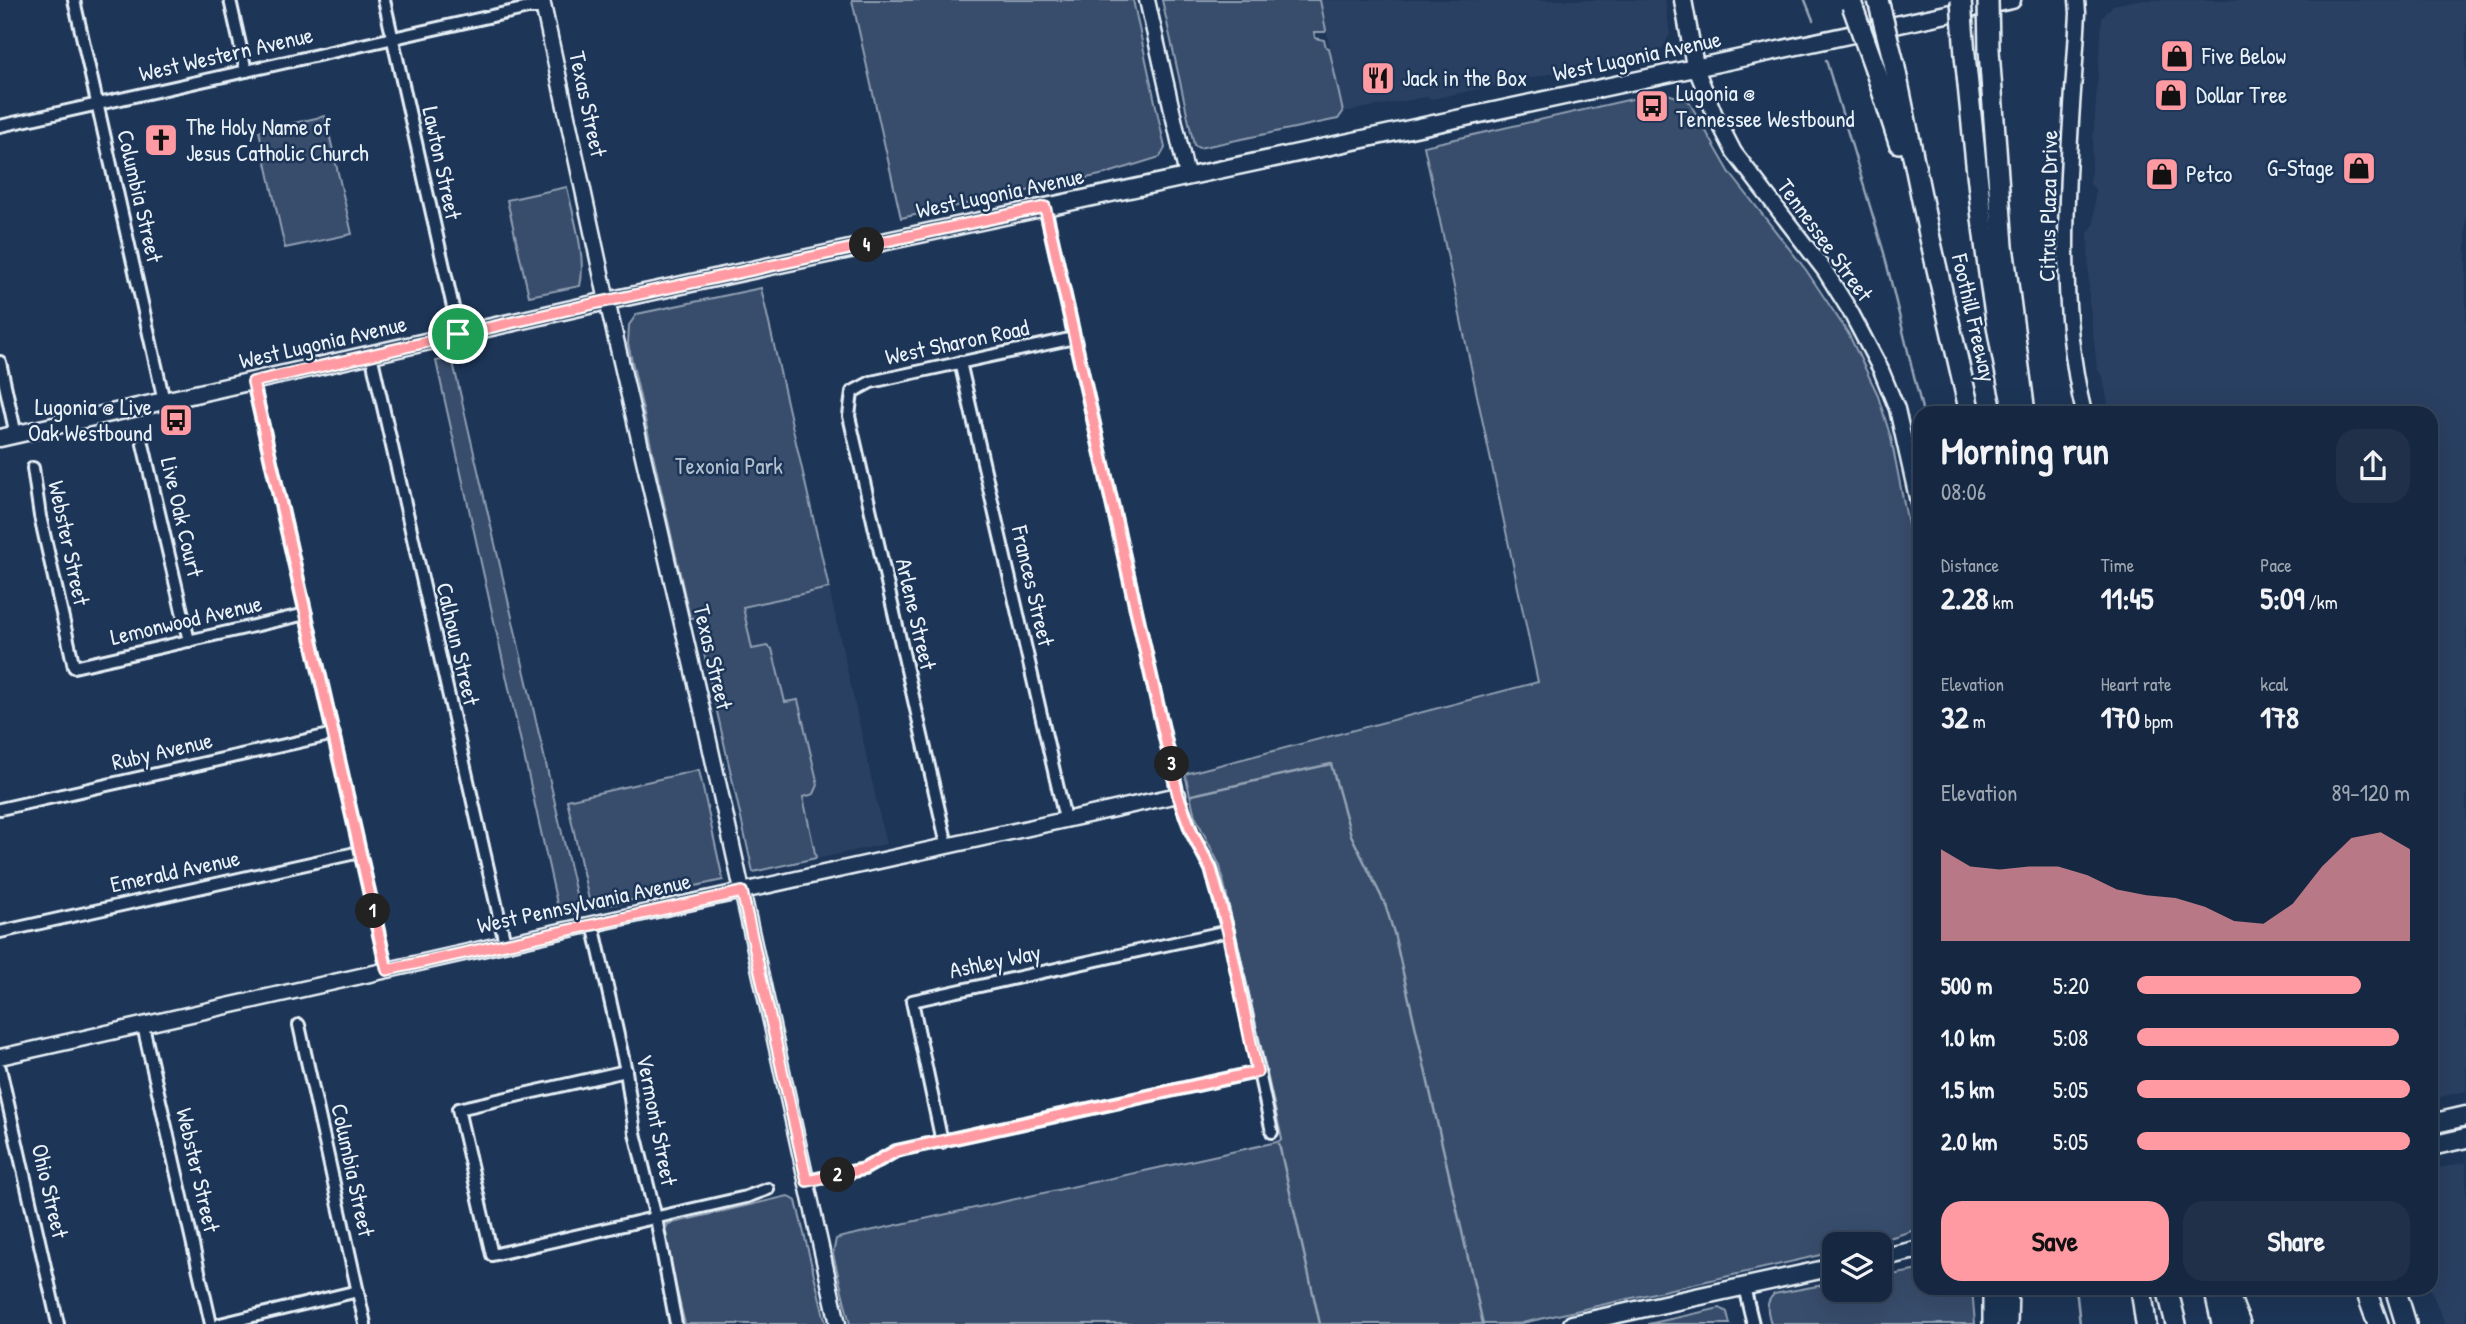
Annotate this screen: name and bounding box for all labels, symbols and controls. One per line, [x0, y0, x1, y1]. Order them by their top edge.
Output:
street label: West Western Avenue [136, 18, 316, 89]
street label: West Lugonia Avenue [1550, 23, 1724, 88]
shop icon: Five Below [2158, 37, 2196, 75]
place label: Five Below [2201, 40, 2286, 71]
street label: Texas Street [562, 48, 615, 160]
restaurant icon: Jack in the Box [1359, 59, 1397, 97]
place label: Jack in the Box [1402, 62, 1527, 93]
shop icon: Dollar Tree [2152, 76, 2190, 114]
place label: Lugonia @ Tennessee Westbound [1676, 77, 1855, 134]
place label: Dollar Tree [2196, 79, 2287, 110]
bus stop icon: Lugonia @ Tennessee Westbound [1633, 87, 1671, 125]
street label: Lawton Street [415, 104, 470, 223]
place label: The Holy Name of Jesus Catholic Church [186, 111, 369, 168]
church icon: The Holy Name of Jesus Catholic Church [142, 121, 180, 159]
street label: Columbia Street [110, 126, 171, 266]
street label: Citrus Plaza Drive [2031, 130, 2064, 282]
shop icon: G-Stage [2340, 149, 2378, 187]
place label: G-Stage [2267, 152, 2334, 183]
shop icon: Petco [2143, 155, 2181, 193]
place label: Petco [2186, 158, 2232, 189]
street label: West Lugonia Avenue [913, 160, 1087, 225]
street label: Tennessee Street [1770, 172, 1881, 308]
pin: 4 [850, 228, 884, 262]
text: 4 [863, 231, 870, 257]
street label: Foothill Freeway [1945, 250, 2004, 385]
pin [428, 304, 488, 364]
street label: West Lugonia Avenue [236, 307, 410, 376]
street label: West Sharon Road [882, 311, 1032, 372]
icon: arrive [439, 315, 477, 353]
place label: Lugonia @ Live Oak Westbound [28, 391, 152, 448]
bus stop icon: Lugonia @ Live Oak Westbound [157, 401, 195, 439]
text: Morning run [1941, 424, 2109, 476]
button: share [2336, 429, 2410, 503]
park label: Texonia Park [675, 450, 783, 481]
street label: Live Oak Court [154, 454, 212, 581]
text: 08:06 [1941, 476, 1986, 507]
street label: Webster Street [41, 478, 98, 609]
street label: Frances Street [1004, 522, 1063, 650]
text: Distance [1941, 552, 1999, 578]
text: Time [2101, 552, 2134, 578]
text: Pace [2260, 552, 2292, 578]
street label: Arlene Street [889, 555, 945, 674]
text: 2.28 [1941, 578, 1989, 618]
text: 11:45 [2101, 578, 2153, 618]
text: 5:09 [2260, 578, 2304, 618]
street label: Calhoun Street [429, 579, 488, 709]
street label: Lemonwood Avenue [107, 587, 265, 652]
text: km [1989, 589, 2014, 615]
text: /km [2304, 589, 2338, 615]
street label: Texas Street [686, 601, 741, 714]
text: Elevation [1941, 671, 2004, 697]
text: Heart rate [2101, 671, 2172, 697]
text: kcal [2260, 671, 2288, 697]
text: 32 [1941, 697, 1968, 737]
text: 170 [2101, 697, 2140, 737]
text: 178 [2260, 697, 2299, 737]
text: m [1968, 708, 1986, 734]
text: bpm [2140, 708, 2173, 734]
street label: Ruby Avenue [108, 724, 215, 777]
pin: 3 [1154, 746, 1190, 782]
text: 3 [1167, 750, 1176, 776]
text: Elevation [1941, 777, 2017, 808]
text: 89–120 m [2332, 777, 2410, 808]
street label: Emerald Avenue [107, 842, 242, 899]
street label: West Pennsylvania Avenue [474, 865, 693, 940]
pin: 1 [356, 894, 390, 928]
text: 1 [369, 897, 376, 923]
street label: Ashley Way [946, 936, 1044, 985]
text: 500 m [1941, 970, 1992, 1001]
text: 5:20 [2053, 970, 2089, 1001]
text: 1.0 km [1941, 1022, 1995, 1053]
text: 5:08 [2053, 1022, 2088, 1053]
street label: Vermont Street [630, 1052, 686, 1189]
text: 1.5 km [1941, 1074, 1994, 1105]
text: 5:05 [2053, 1074, 2088, 1105]
street label: Columbia Street [324, 1100, 383, 1240]
street label: Webster Street [169, 1105, 228, 1236]
text: 2.0 km [1941, 1126, 1997, 1157]
text: 5:05 [2053, 1126, 2088, 1157]
street label: Ohio Street [25, 1141, 77, 1242]
pin: 2 [820, 1158, 856, 1192]
text: 2 [833, 1161, 842, 1187]
button: Save [1941, 1201, 2169, 1281]
button: Share [2183, 1201, 2410, 1281]
map controls [1822, 1232, 1892, 1302]
button: layers [1822, 1232, 1892, 1302]

